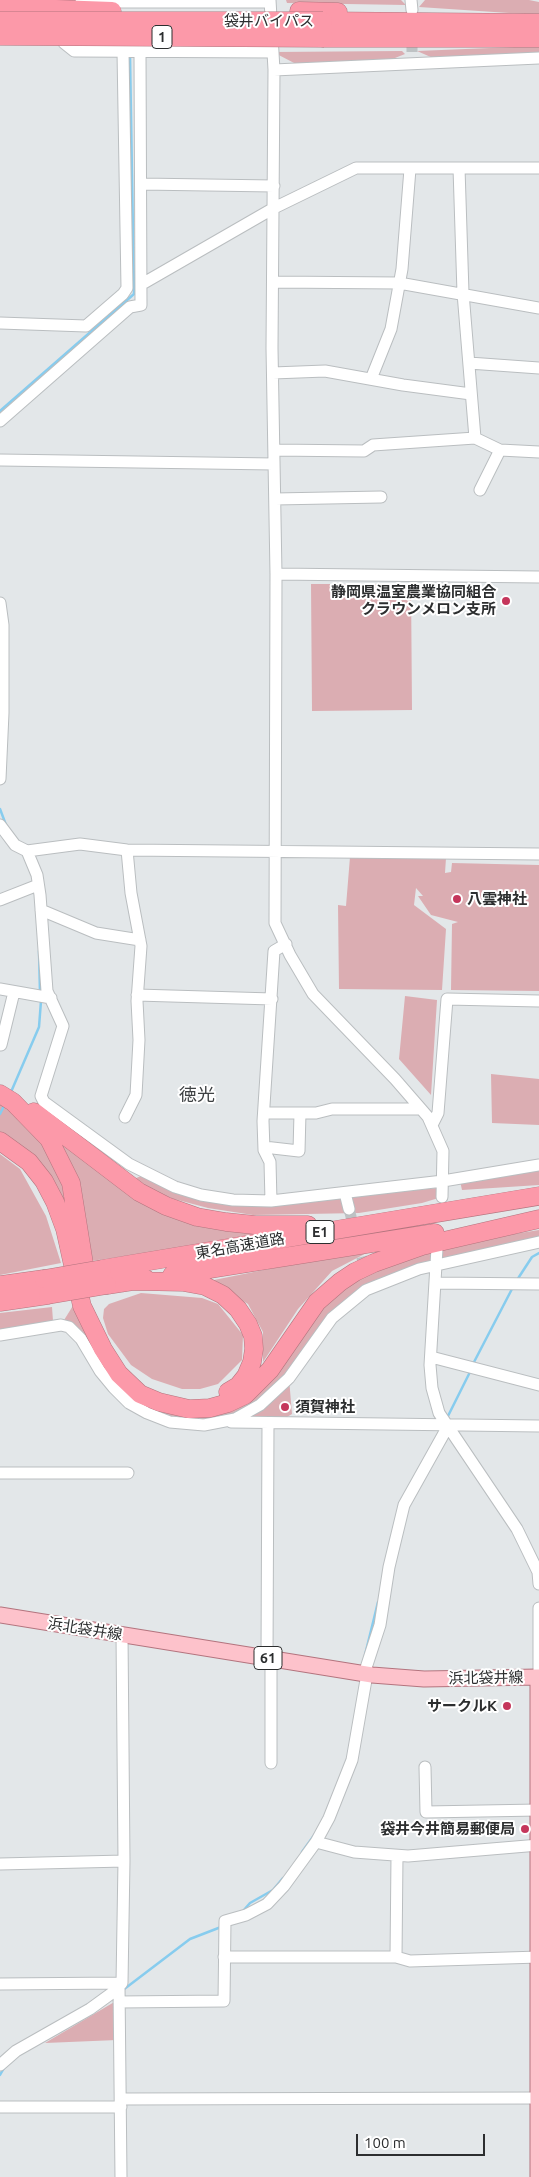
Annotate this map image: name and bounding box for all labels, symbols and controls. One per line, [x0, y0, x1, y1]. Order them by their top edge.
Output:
street label: 袋井バイパス [224, 12, 314, 30]
road number: 1 [152, 26, 172, 48]
place label: 静岡県温室農業協同組合 クラウンメロン支所 [331, 583, 496, 618]
marker: 静岡県温室農業協同組合 クラウンメロン支所 [500, 595, 512, 607]
place label: 八雲神社 [467, 890, 527, 908]
marker: 八雲神社 [451, 893, 463, 905]
district label: 徳光 [179, 1084, 215, 1106]
road number: E1 [306, 1220, 334, 1244]
street label: 東名高速道路 [194, 1229, 286, 1263]
place label: 須賀神社 [295, 1398, 355, 1416]
marker: 須賀神社 [279, 1401, 291, 1413]
street label: 浜北袋井線 [47, 1614, 123, 1644]
road number: 61 [254, 1646, 282, 1670]
street label: 浜北袋井線 [448, 1668, 524, 1688]
place label: サークルK [427, 1697, 497, 1715]
marker: サークルK [501, 1700, 513, 1712]
place label: 袋井今井簡易郵便局 [380, 1820, 515, 1838]
marker: 袋井今井簡易郵便局 [519, 1823, 531, 1835]
scale bar [359, 2124, 488, 2156]
text: 100 m [364, 2134, 406, 2151]

